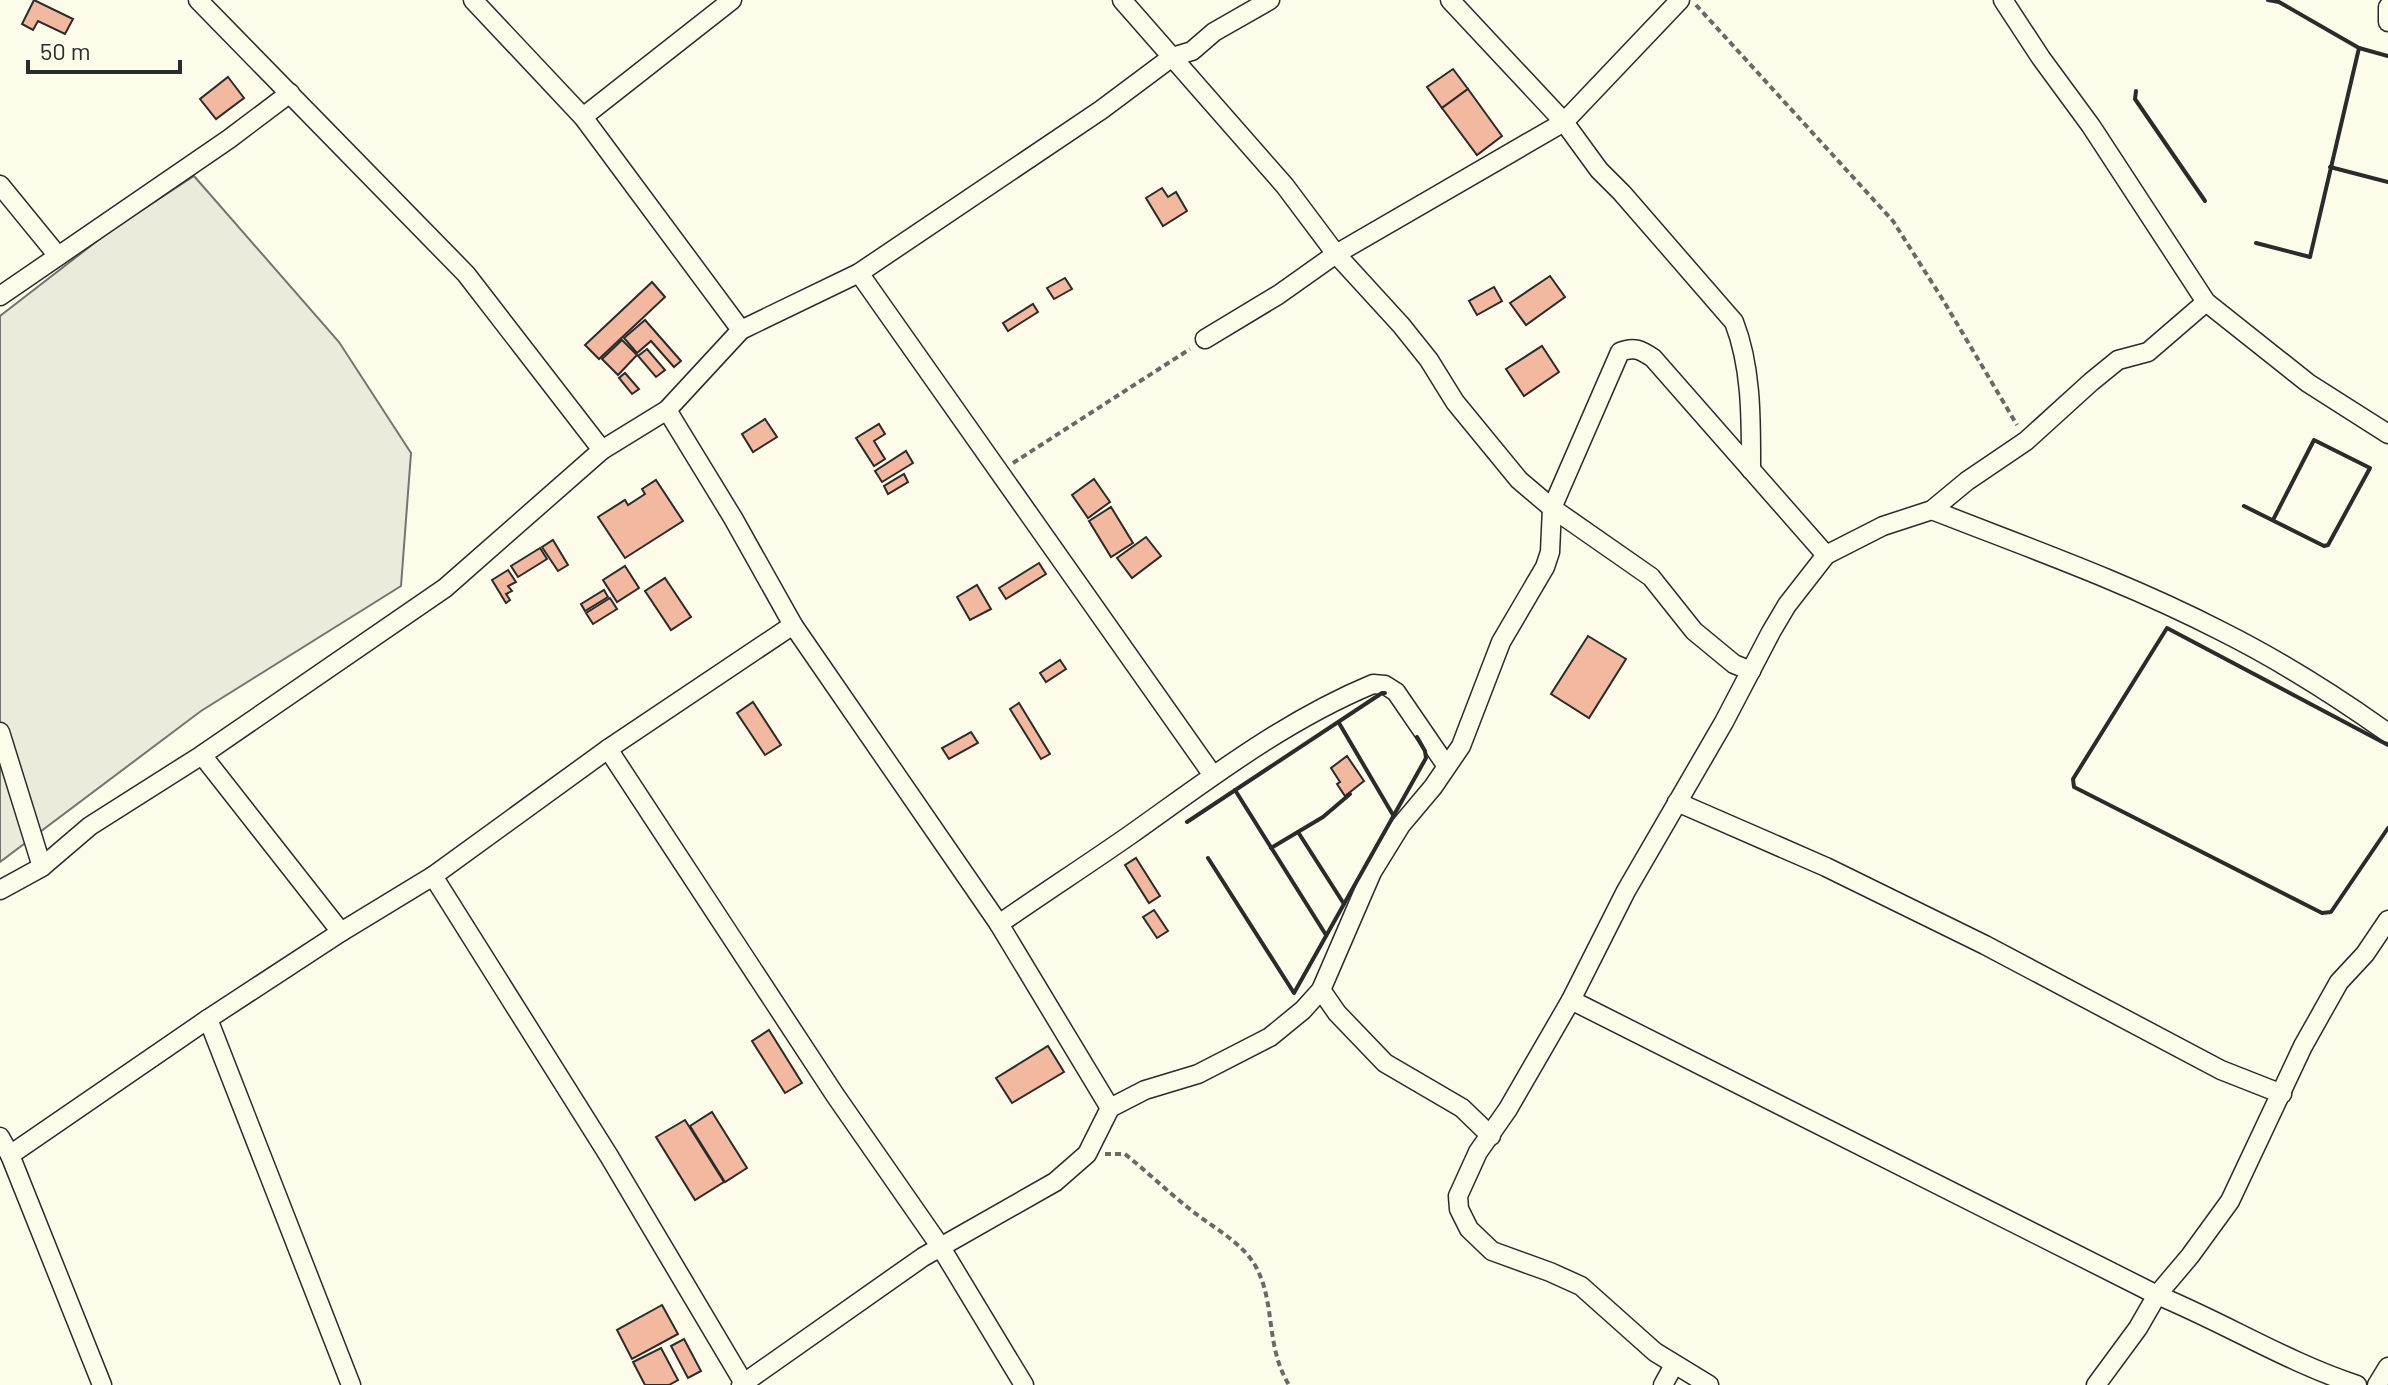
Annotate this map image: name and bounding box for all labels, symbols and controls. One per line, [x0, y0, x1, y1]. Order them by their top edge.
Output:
scale bar [28, 24, 180, 74]
text: 50 m [40, 36, 91, 65]

